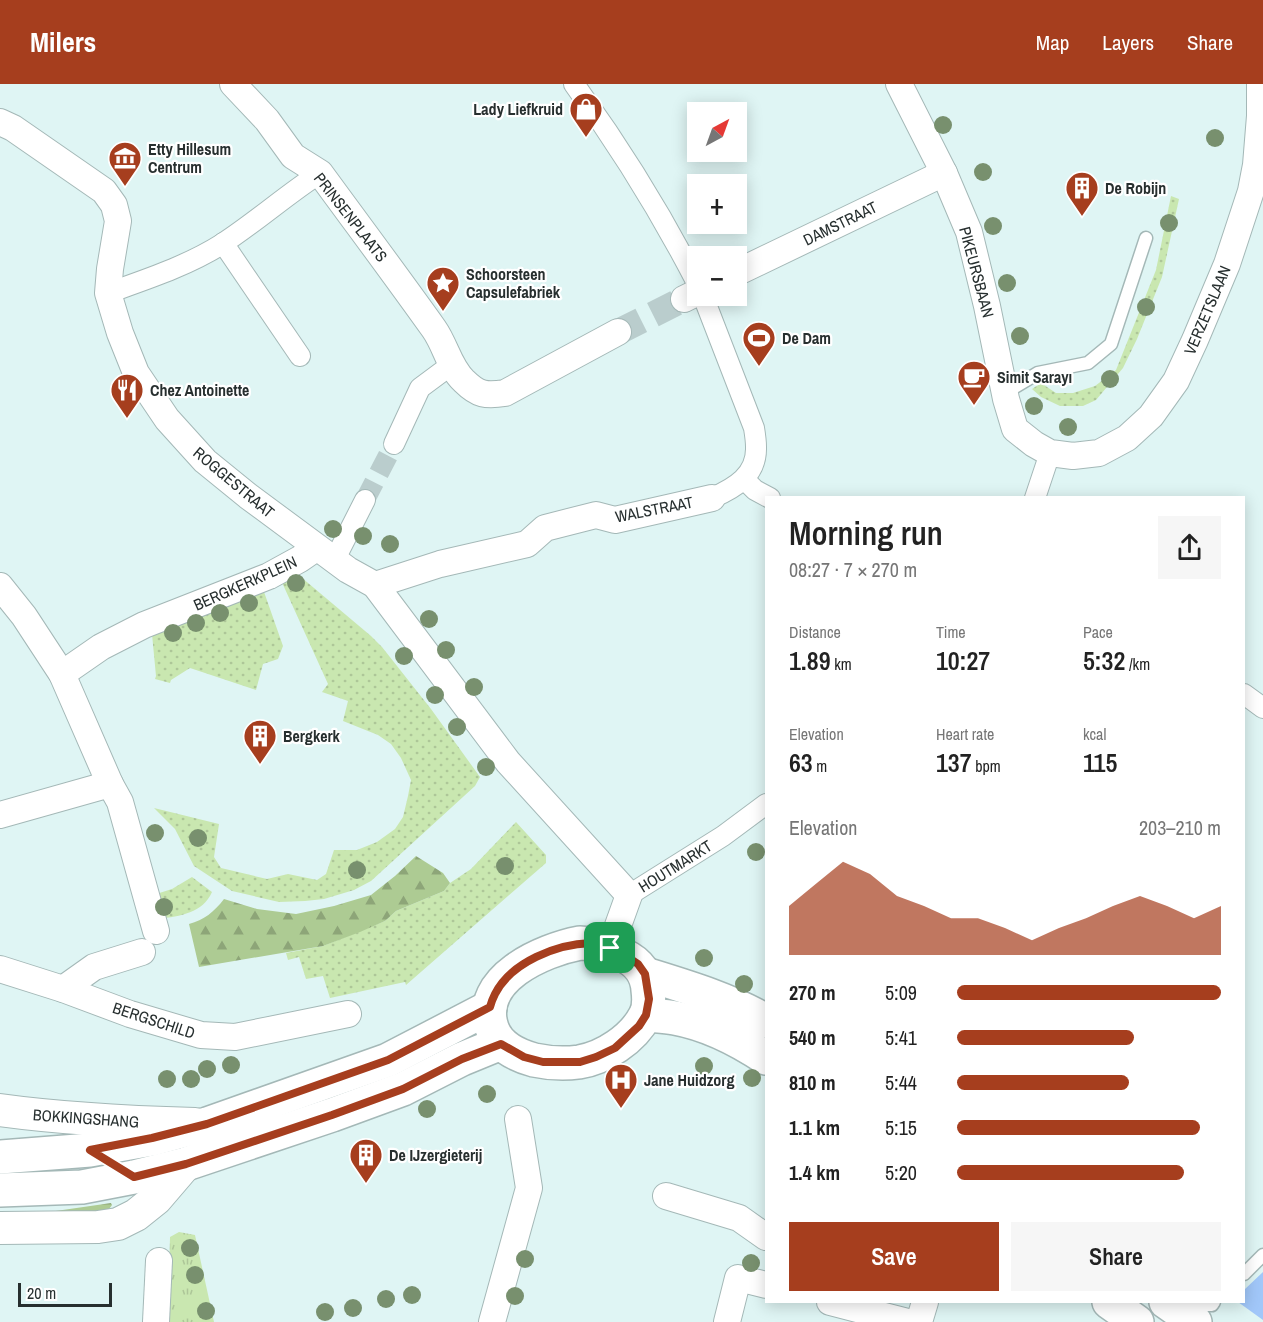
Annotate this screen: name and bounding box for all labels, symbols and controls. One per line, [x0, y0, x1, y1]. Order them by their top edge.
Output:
text: Milers [30, 23, 96, 61]
text: Map [1036, 28, 1069, 57]
text: Layers [1102, 28, 1154, 57]
text: Share [1187, 28, 1233, 57]
shop icon: Lady Liefkruid [568, 91, 604, 138]
place label: Lady Liefkruid [473, 98, 563, 120]
north arrow [687, 102, 747, 162]
map controls [687, 102, 747, 306]
place label: Etty Hillesum Centrum [148, 138, 231, 178]
museum icon: Etty Hillesum Centrum [107, 140, 143, 187]
street label: PRINSENPLAATS [309, 168, 393, 266]
building icon: De Robijn [1064, 170, 1100, 217]
button: + [687, 174, 747, 234]
place label: De Robijn [1105, 177, 1166, 199]
street label: DAMSTRAAT [799, 196, 881, 250]
street label: PIKEURSBAAN [954, 224, 1000, 320]
button: − [687, 246, 747, 306]
street label: VERZETSLAAN [1178, 262, 1236, 358]
place label: Schoorsteen Capsulefabriek [466, 263, 561, 303]
place icon: Schoorsteen Capsulefabriek [425, 265, 461, 312]
sports icon: De Dam [741, 320, 777, 367]
place label: De Dam [782, 327, 831, 349]
cafe icon: Simit Sarayı [956, 359, 992, 406]
place label: Simit Sarayı [997, 366, 1072, 388]
restaurant icon: Chez Antoinette [109, 372, 145, 419]
place label: Chez Antoinette [150, 379, 249, 401]
street label: ROGGESTRAAT [189, 442, 279, 522]
street label: WALSTRAAT [613, 491, 695, 527]
text: Morning run [789, 511, 943, 555]
button: share [1158, 516, 1221, 579]
street label: BERGKERKPLEIN [190, 550, 300, 616]
text: 08:27 · 7 × 270 m [789, 556, 917, 583]
text: Distance [789, 621, 841, 643]
text: Time [936, 621, 966, 643]
text: Pace [1083, 621, 1113, 643]
text: 1.89 [789, 643, 831, 678]
text: 10:27 [936, 643, 990, 678]
text: 5:32 [1083, 643, 1125, 678]
text: km [831, 653, 852, 675]
text: /km [1125, 653, 1150, 675]
building icon: Bergkerk [242, 718, 278, 765]
text: Elevation [789, 723, 844, 745]
text: Heart rate [936, 723, 994, 745]
text: kcal [1083, 723, 1106, 745]
place label: Bergkerk [283, 725, 341, 747]
text: 63 [789, 745, 813, 780]
text: 137 [936, 745, 972, 780]
text: 115 [1083, 745, 1117, 780]
text: m [813, 755, 827, 777]
text: bpm [972, 755, 1001, 777]
text: Elevation [789, 814, 857, 841]
text: 203–210 m [1139, 814, 1221, 841]
street label: HOUTMARKT [634, 835, 716, 897]
pin [584, 922, 635, 973]
icon: arrive [593, 931, 626, 964]
text: 270 m [789, 979, 836, 1006]
text: 5:09 [885, 979, 917, 1006]
street label: BERGSCHILD [110, 996, 198, 1044]
text: 540 m [789, 1024, 836, 1051]
text: 5:41 [885, 1024, 917, 1051]
hospital icon: Jane Huidzorg [603, 1062, 639, 1109]
place label: Jane Huidzorg [644, 1069, 734, 1091]
text: 810 m [789, 1069, 836, 1096]
text: 5:44 [885, 1069, 917, 1096]
street label: BOKKINGSHANG [32, 1103, 140, 1133]
text: 1.1 km [789, 1114, 840, 1141]
text: 5:15 [885, 1114, 917, 1141]
building icon: De IJzergieterij [348, 1137, 384, 1184]
place label: De IJzergieterij [389, 1144, 482, 1166]
text: 1.4 km [789, 1159, 840, 1186]
text: 5:20 [885, 1159, 917, 1186]
button: Save [789, 1222, 999, 1291]
button: Share [1011, 1222, 1221, 1291]
scale bar [18, 1280, 112, 1308]
text: 20 m [27, 1282, 56, 1304]

